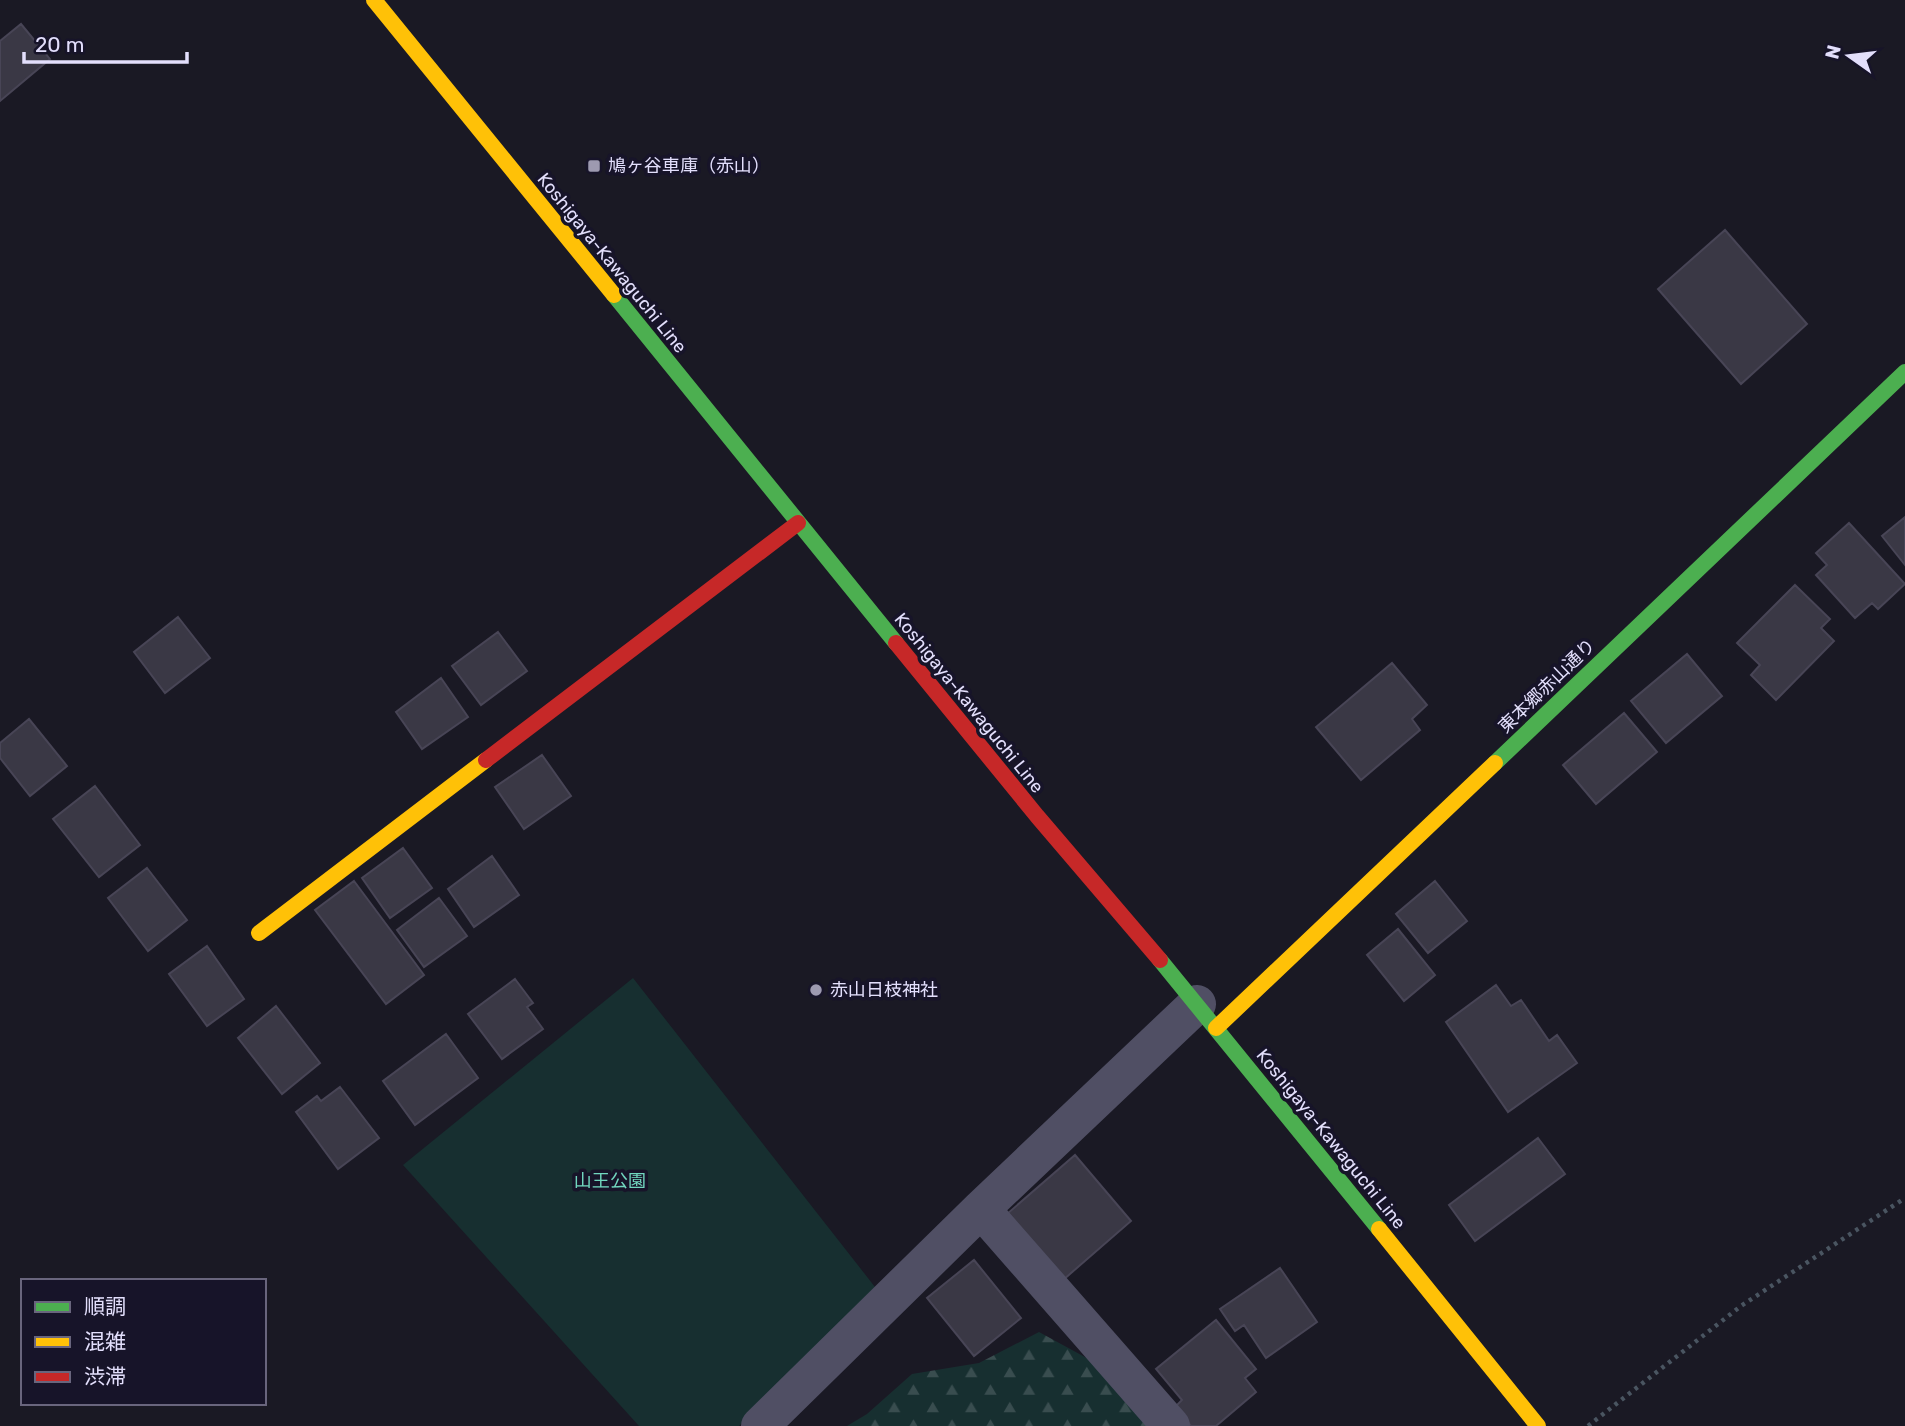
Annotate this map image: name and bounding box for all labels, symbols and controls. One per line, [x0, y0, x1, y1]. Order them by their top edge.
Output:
scale bar [24, 21, 187, 65]
north arrow [1814, 21, 1884, 91]
text: 20 m [35, 32, 84, 57]
text: N [1820, 43, 1846, 61]
place label: 鳩ヶ谷車庫（赤山） [608, 155, 770, 177]
marker: 鳩ヶ谷車庫（赤山） [586, 158, 602, 174]
street label: Koshigaya-Kawaguchi Line [533, 169, 691, 357]
street label: Koshigaya-Kawaguchi Line [890, 609, 1048, 797]
street label: 東本郷赤山通り [1494, 634, 1600, 738]
place label: 赤山日枝神社 [830, 979, 938, 1001]
marker: 赤山日枝神社 [808, 982, 824, 998]
street label: Koshigaya-Kawaguchi Line [1252, 1045, 1410, 1233]
park label: 山王公園 [574, 1170, 646, 1192]
legend [21, 1279, 266, 1405]
text: 順調 [84, 1294, 126, 1319]
text: 混雑 [84, 1329, 126, 1354]
text: 渋滞 [84, 1364, 126, 1389]

